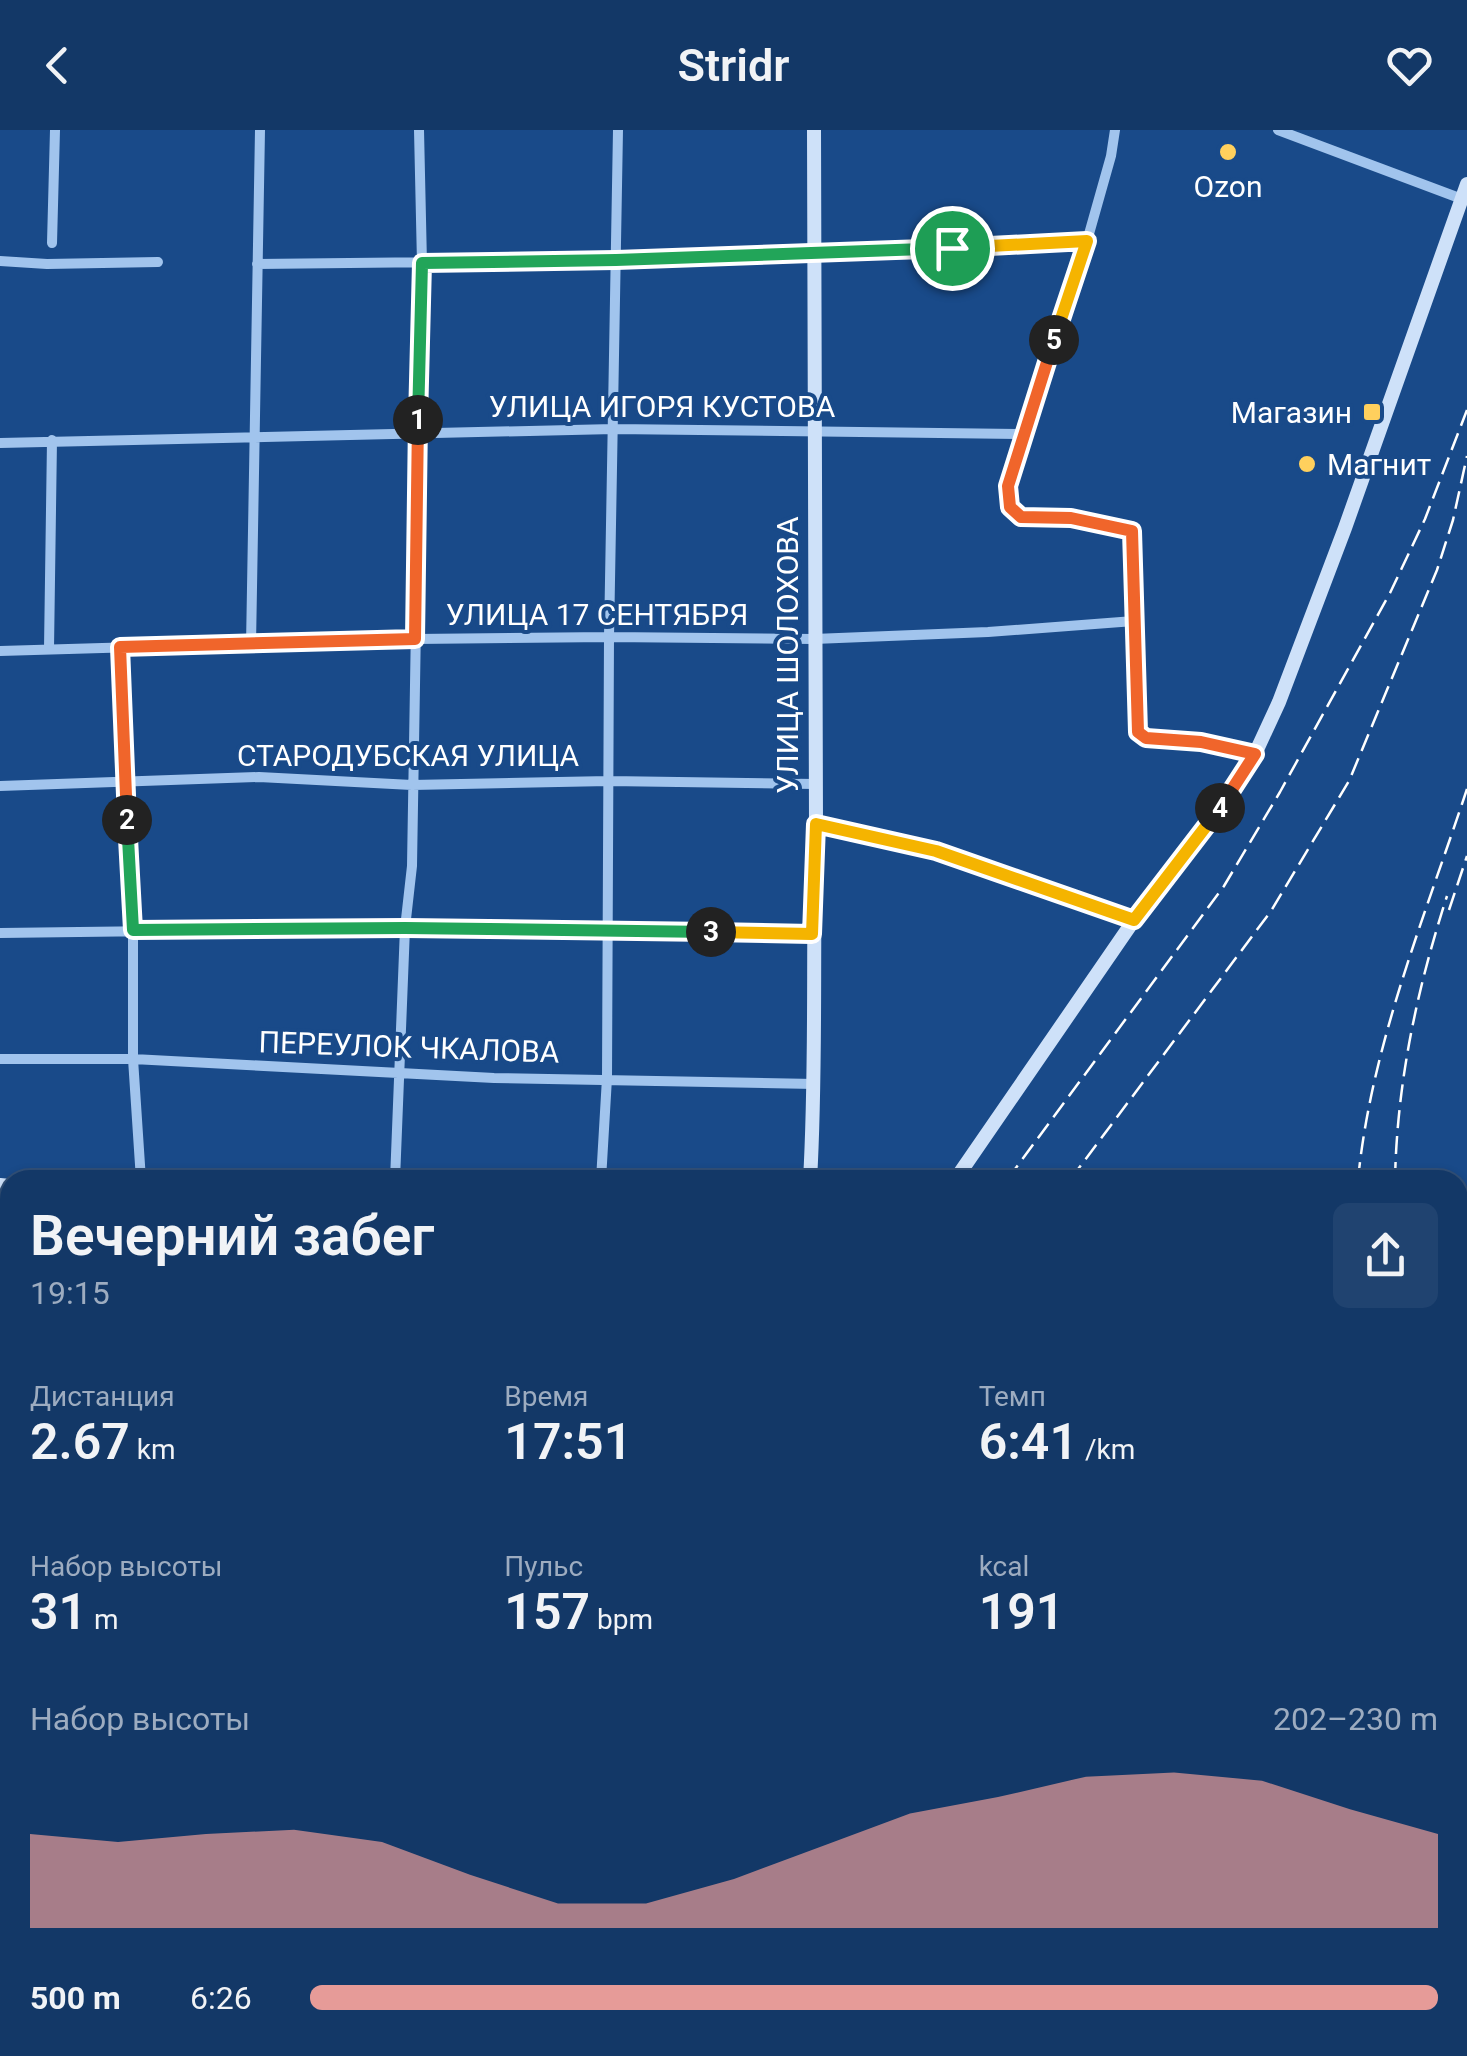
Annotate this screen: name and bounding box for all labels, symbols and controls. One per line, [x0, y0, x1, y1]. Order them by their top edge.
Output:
icon: back [30, 38, 85, 93]
icon: heart [1382, 38, 1437, 93]
text: Stridr [678, 39, 790, 92]
marker: Ozon [1217, 141, 1239, 163]
place label: Ozon [1194, 169, 1262, 204]
pin [910, 206, 995, 291]
icon: arrive [925, 221, 980, 276]
pin: 5 [1029, 315, 1079, 365]
text: 5 [1046, 323, 1062, 356]
street label: УЛИЦА ИГОРЯ КУСТОВА [489, 389, 836, 424]
pin: 1 [393, 395, 443, 445]
place label: Магазин [1231, 395, 1352, 430]
marker: Магазин [1361, 401, 1383, 423]
text: 1 [410, 403, 426, 436]
place label: Магнит [1327, 447, 1431, 482]
marker: Магнит [1296, 453, 1318, 475]
street label: УЛИЦА ШОЛОХОВА [770, 516, 805, 794]
street label: УЛИЦА 17 СЕНТЯБРЯ [446, 597, 748, 632]
street label: СТАРОДУБСКАЯ УЛИЦА [237, 738, 580, 773]
pin: 4 [1195, 783, 1245, 833]
text: 4 [1212, 791, 1228, 824]
pin: 2 [102, 795, 152, 845]
text: 2 [119, 803, 135, 836]
pin: 3 [686, 907, 736, 957]
text: 3 [703, 915, 719, 948]
street label: ПЕРЕУЛОК ЧКАЛОВА [258, 1024, 560, 1070]
button: share [1333, 1203, 1438, 1308]
text: Вечерний забег [30, 1204, 434, 1268]
text: 19:15 [30, 1274, 110, 1312]
text: Дистанция [30, 1380, 175, 1413]
text: Время [504, 1380, 588, 1413]
text: Темп [979, 1380, 1046, 1413]
text: 2.67 [30, 1413, 130, 1471]
text: 17:51 [504, 1413, 632, 1471]
text: 6:41 [979, 1413, 1078, 1471]
text: km [130, 1433, 176, 1466]
text: /km [1078, 1433, 1135, 1466]
text: Набор высоты [30, 1550, 223, 1583]
text: Пульс [504, 1550, 583, 1583]
text: kcal [979, 1550, 1029, 1583]
text: 31 [30, 1583, 87, 1641]
text: 157 [504, 1583, 590, 1641]
text: 191 [979, 1583, 1064, 1641]
text: m [87, 1603, 119, 1636]
text: bpm [590, 1603, 653, 1636]
text: Набор высоты [30, 1700, 250, 1738]
text: 202–230 m [1273, 1700, 1438, 1738]
text: 500 m [30, 1979, 121, 2017]
text: 6:26 [190, 1979, 252, 2017]

